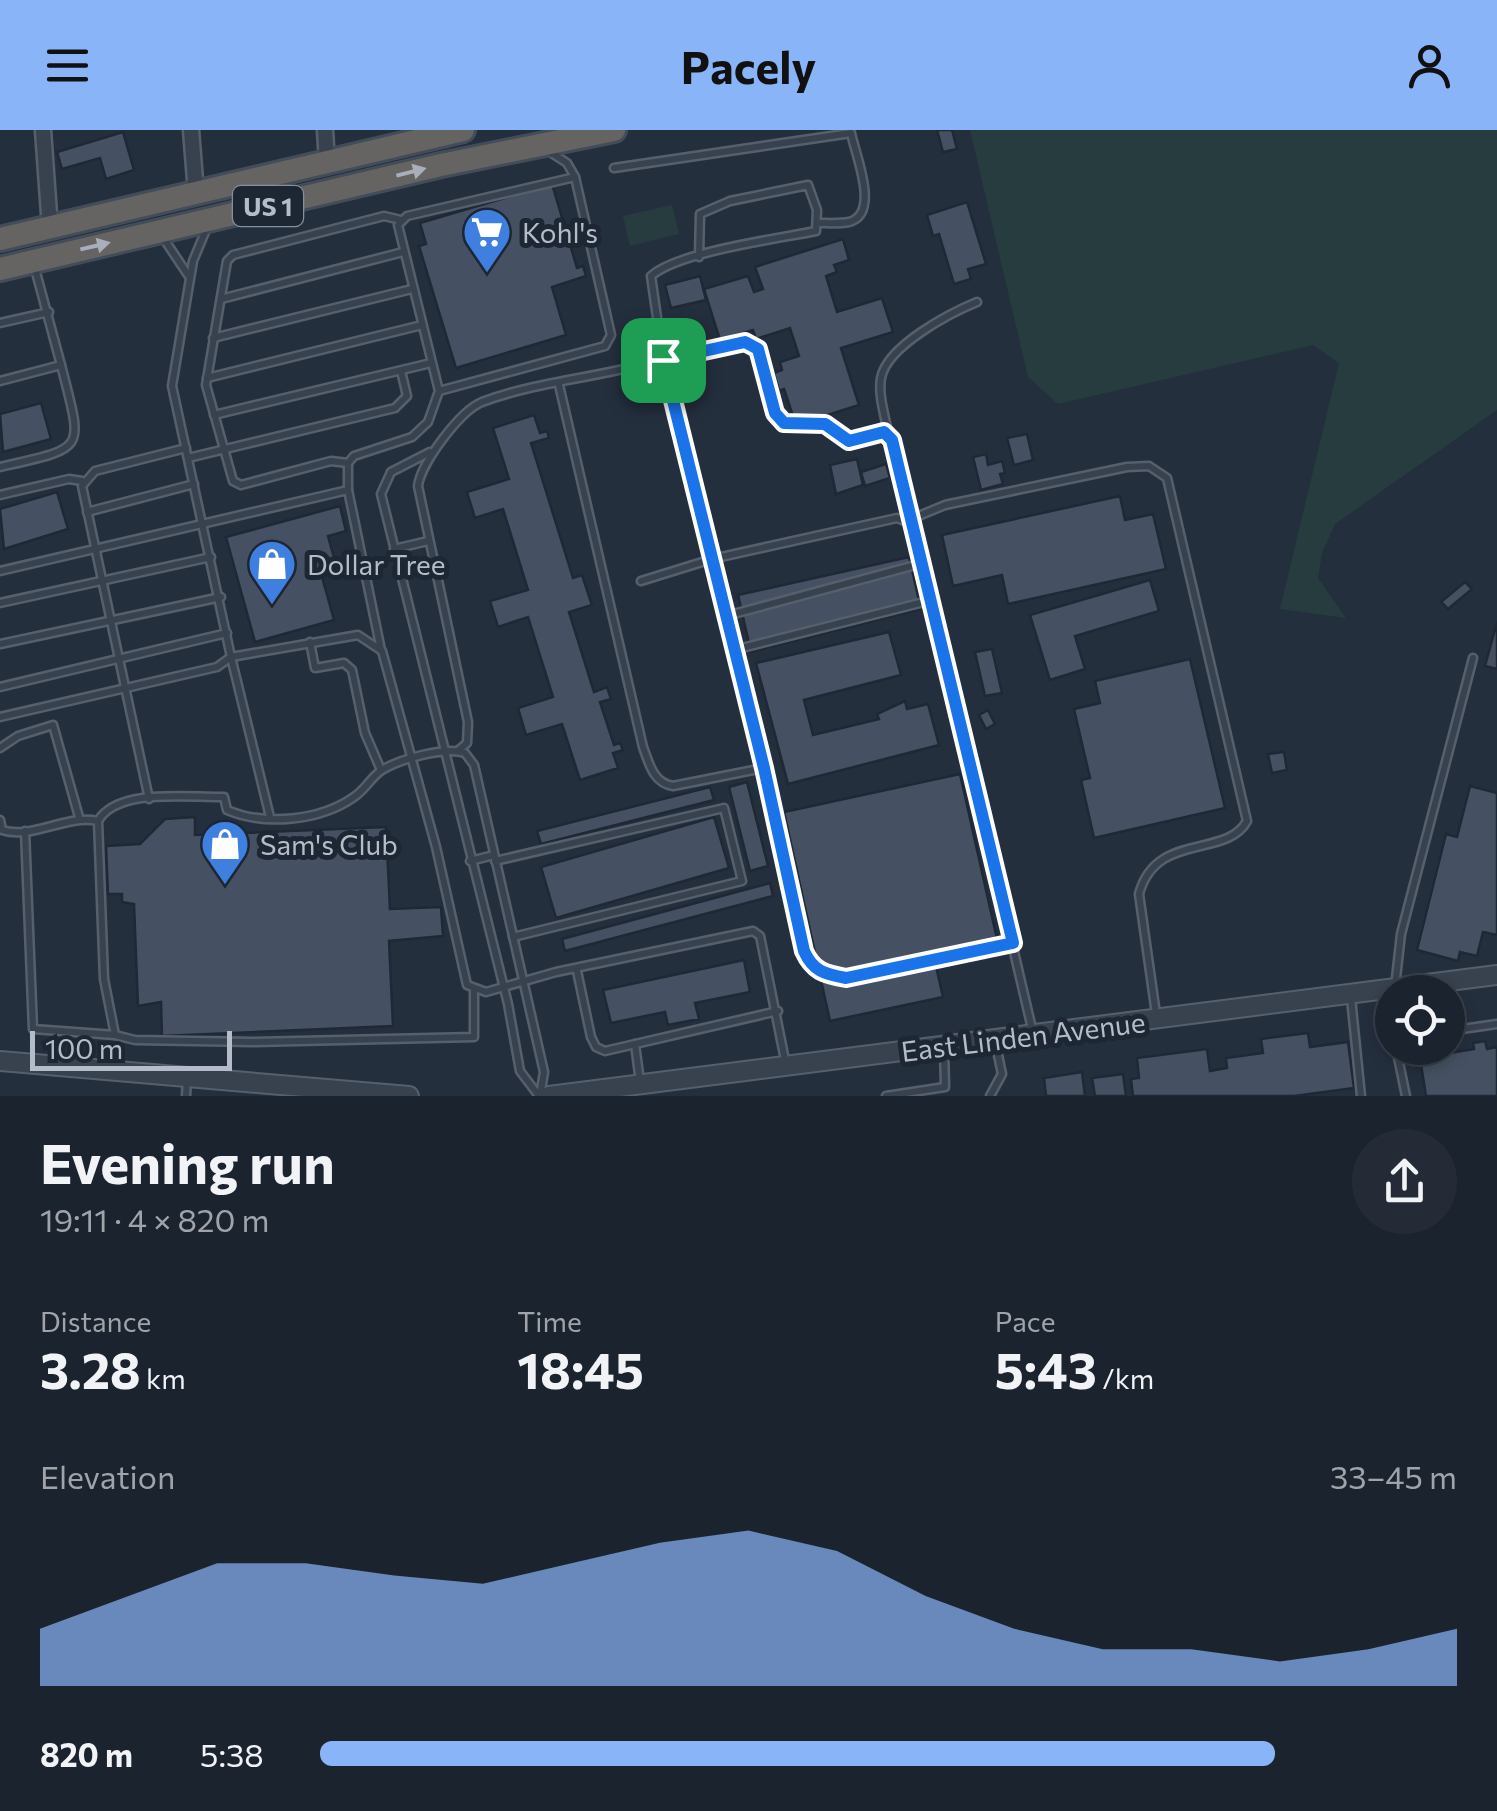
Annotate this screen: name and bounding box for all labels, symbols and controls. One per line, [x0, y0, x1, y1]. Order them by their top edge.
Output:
icon: menu [40, 38, 95, 93]
text: Pacely [681, 38, 816, 93]
icon: person [1402, 38, 1457, 93]
one-way arrow [396, 164, 427, 180]
road number: US 1 [233, 186, 303, 226]
supermarket icon: Kohl's [461, 206, 513, 274]
place label: Kohl's [522, 215, 598, 249]
one-way arrow [80, 238, 111, 253]
pin [621, 318, 706, 403]
icon: arrive [636, 333, 691, 388]
shop icon: Dollar Tree [246, 538, 298, 606]
place label: Dollar Tree [307, 547, 446, 581]
shop icon: Sam's Club [199, 818, 251, 886]
place label: Sam's Club [260, 827, 398, 861]
map controls [1375, 975, 1465, 1065]
button: locate [1375, 975, 1465, 1065]
street label: East Linden Avenue [899, 1004, 1147, 1068]
scale bar [30, 1026, 232, 1070]
text: 100 m [45, 1031, 123, 1065]
text: Evening run [40, 1128, 335, 1195]
button: share [1352, 1129, 1457, 1234]
text: 19:11 · 4 × 820 m [40, 1199, 269, 1239]
text: Distance [40, 1304, 151, 1338]
text: Time [517, 1304, 582, 1338]
text: Pace [995, 1304, 1056, 1338]
text: 3.28 [40, 1338, 141, 1399]
text: 18:45 [517, 1338, 644, 1399]
text: 5:43 [995, 1338, 1097, 1399]
text: km [141, 1361, 186, 1395]
text: /km [1097, 1361, 1154, 1395]
text: Elevation [40, 1456, 175, 1496]
text: 33–45 m [1330, 1456, 1457, 1496]
text: 820 m [40, 1734, 133, 1774]
text: 5:38 [200, 1734, 264, 1774]

